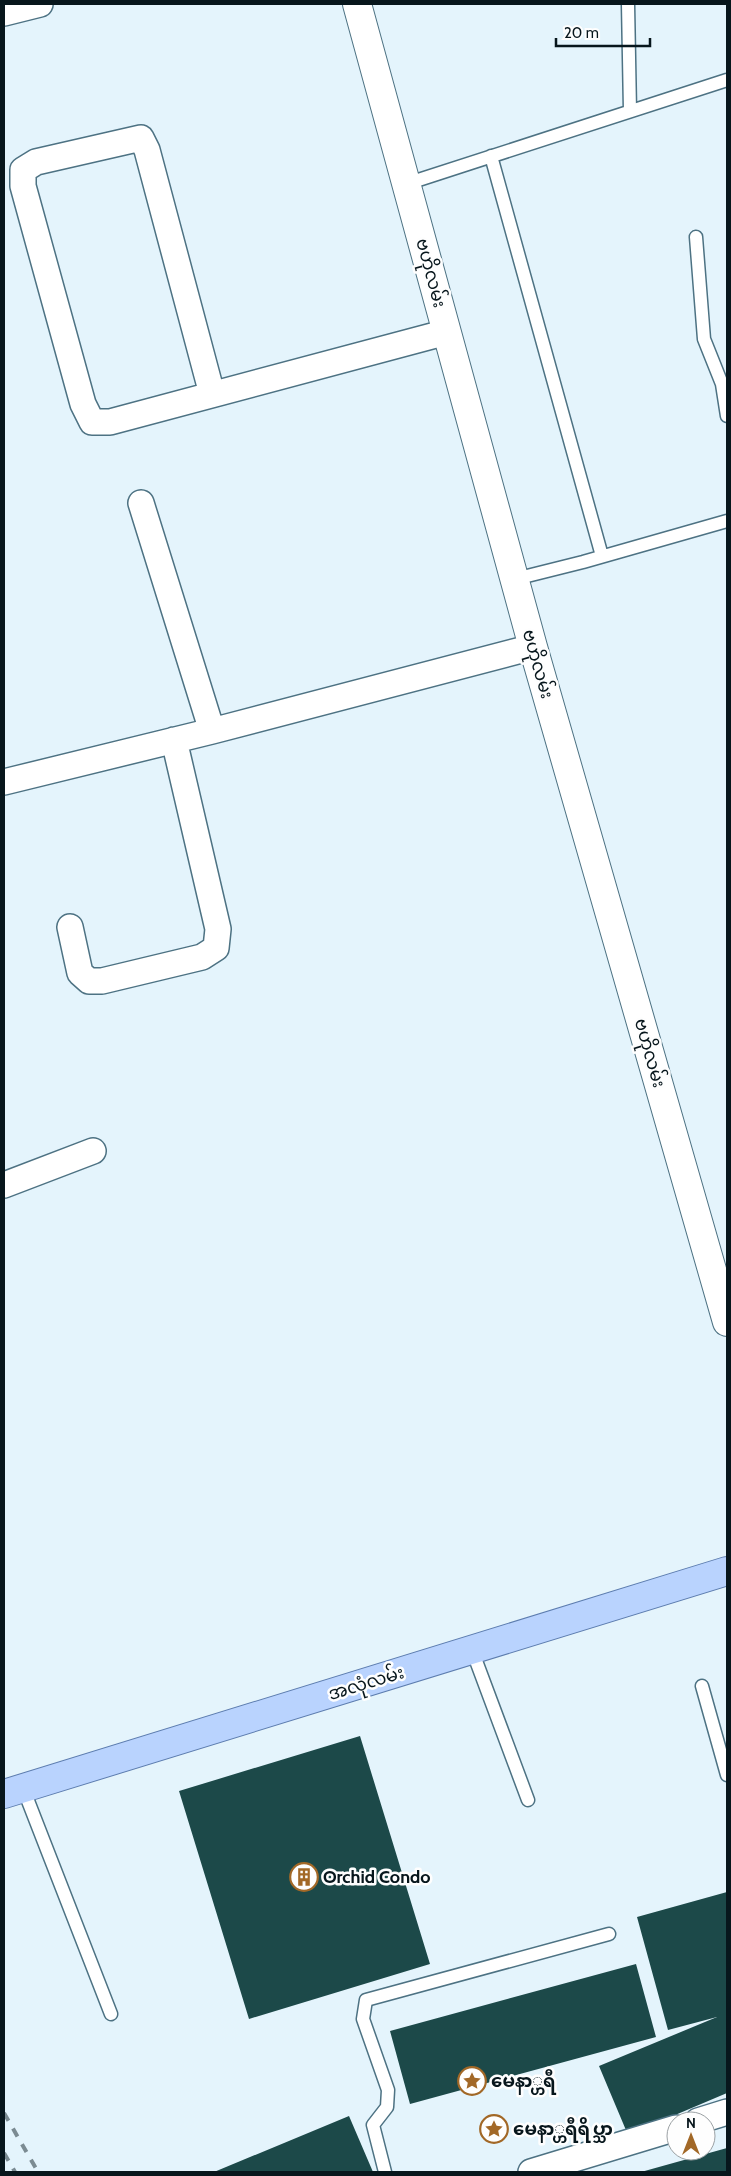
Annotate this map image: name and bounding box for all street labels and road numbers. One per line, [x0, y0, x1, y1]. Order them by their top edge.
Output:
street label: ဗဟိုလမ်း [407, 235, 454, 311]
street label: ဗဟိုလမ်း [514, 626, 561, 702]
street label: ဗဟိုလမ်း [626, 1015, 673, 1091]
street label: အလုံလမ်း [325, 1659, 408, 1709]

